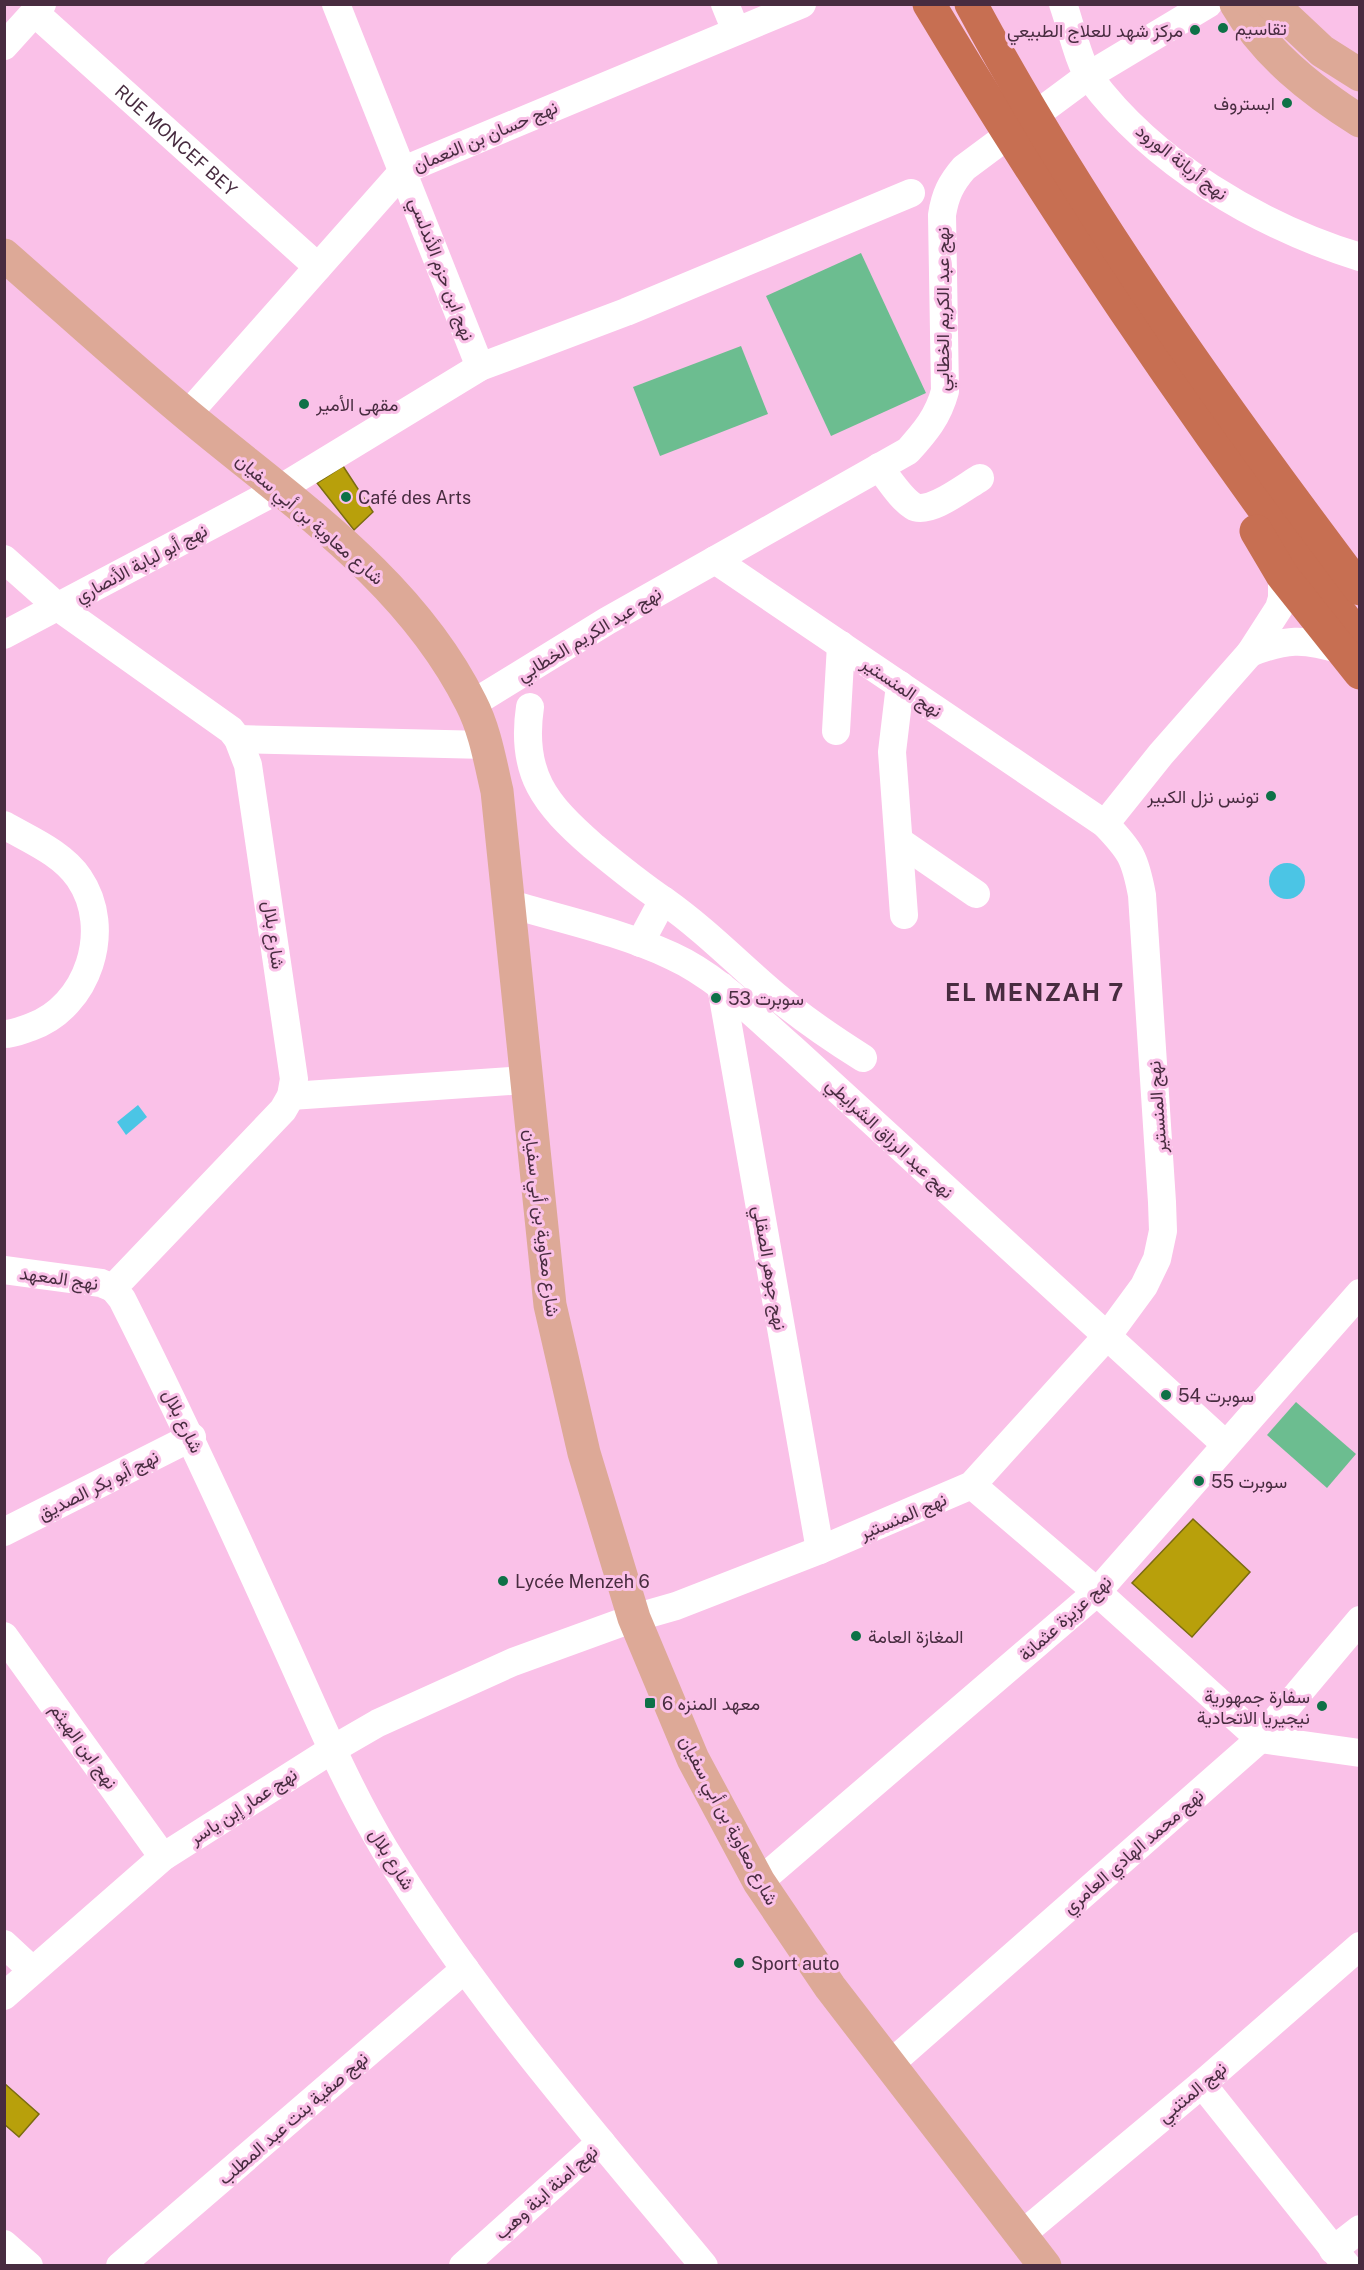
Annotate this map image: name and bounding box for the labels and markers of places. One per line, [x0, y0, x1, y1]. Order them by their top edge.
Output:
place label: تقاسيم [1235, 18, 1287, 41]
place label: مركز شهد للعلاج الطبيعي [1007, 20, 1183, 46]
marker: تقاسيم [1216, 21, 1230, 35]
marker: مركز شهد للعلاج الطبيعي [1188, 23, 1202, 37]
place label: ابستروف [1214, 93, 1275, 115]
marker: ابستروف [1280, 96, 1294, 110]
place label: مقهى الأمير [315, 394, 398, 416]
marker: مقهى الأمير [297, 397, 311, 411]
place label: Café des Arts [358, 487, 471, 508]
marker: Café des Arts [339, 490, 353, 504]
place label: تونس نزل الكبير [1146, 786, 1259, 808]
marker: تونس نزل الكبير [1264, 789, 1278, 803]
place label: سوبرت 53 [728, 988, 804, 1010]
marker: سوبرت 53 [709, 991, 723, 1005]
place label: سوبرت 54 [1178, 1385, 1254, 1407]
marker: سوبرت 54 [1159, 1388, 1173, 1402]
place label: سوبرت 55 [1211, 1471, 1287, 1493]
marker: سوبرت 55 [1192, 1474, 1206, 1488]
place label: Lycée Menzeh 6 [515, 1571, 650, 1592]
marker: Lycée Menzeh 6 [496, 1574, 510, 1588]
place label: المغازة العامة [868, 1626, 964, 1648]
marker: المغازة العامة [849, 1629, 863, 1643]
place label: سفارة جمهورية نيجيريا الاتحادية [1197, 1686, 1310, 1729]
place label: معهد المنزه 6 [662, 1693, 760, 1715]
marker: معهد المنزه 6 [643, 1696, 657, 1710]
marker: سفارة جمهورية نيجيريا الاتحادية [1315, 1699, 1329, 1713]
place label: Sport auto [751, 1953, 839, 1974]
marker: Sport auto [732, 1956, 746, 1970]

